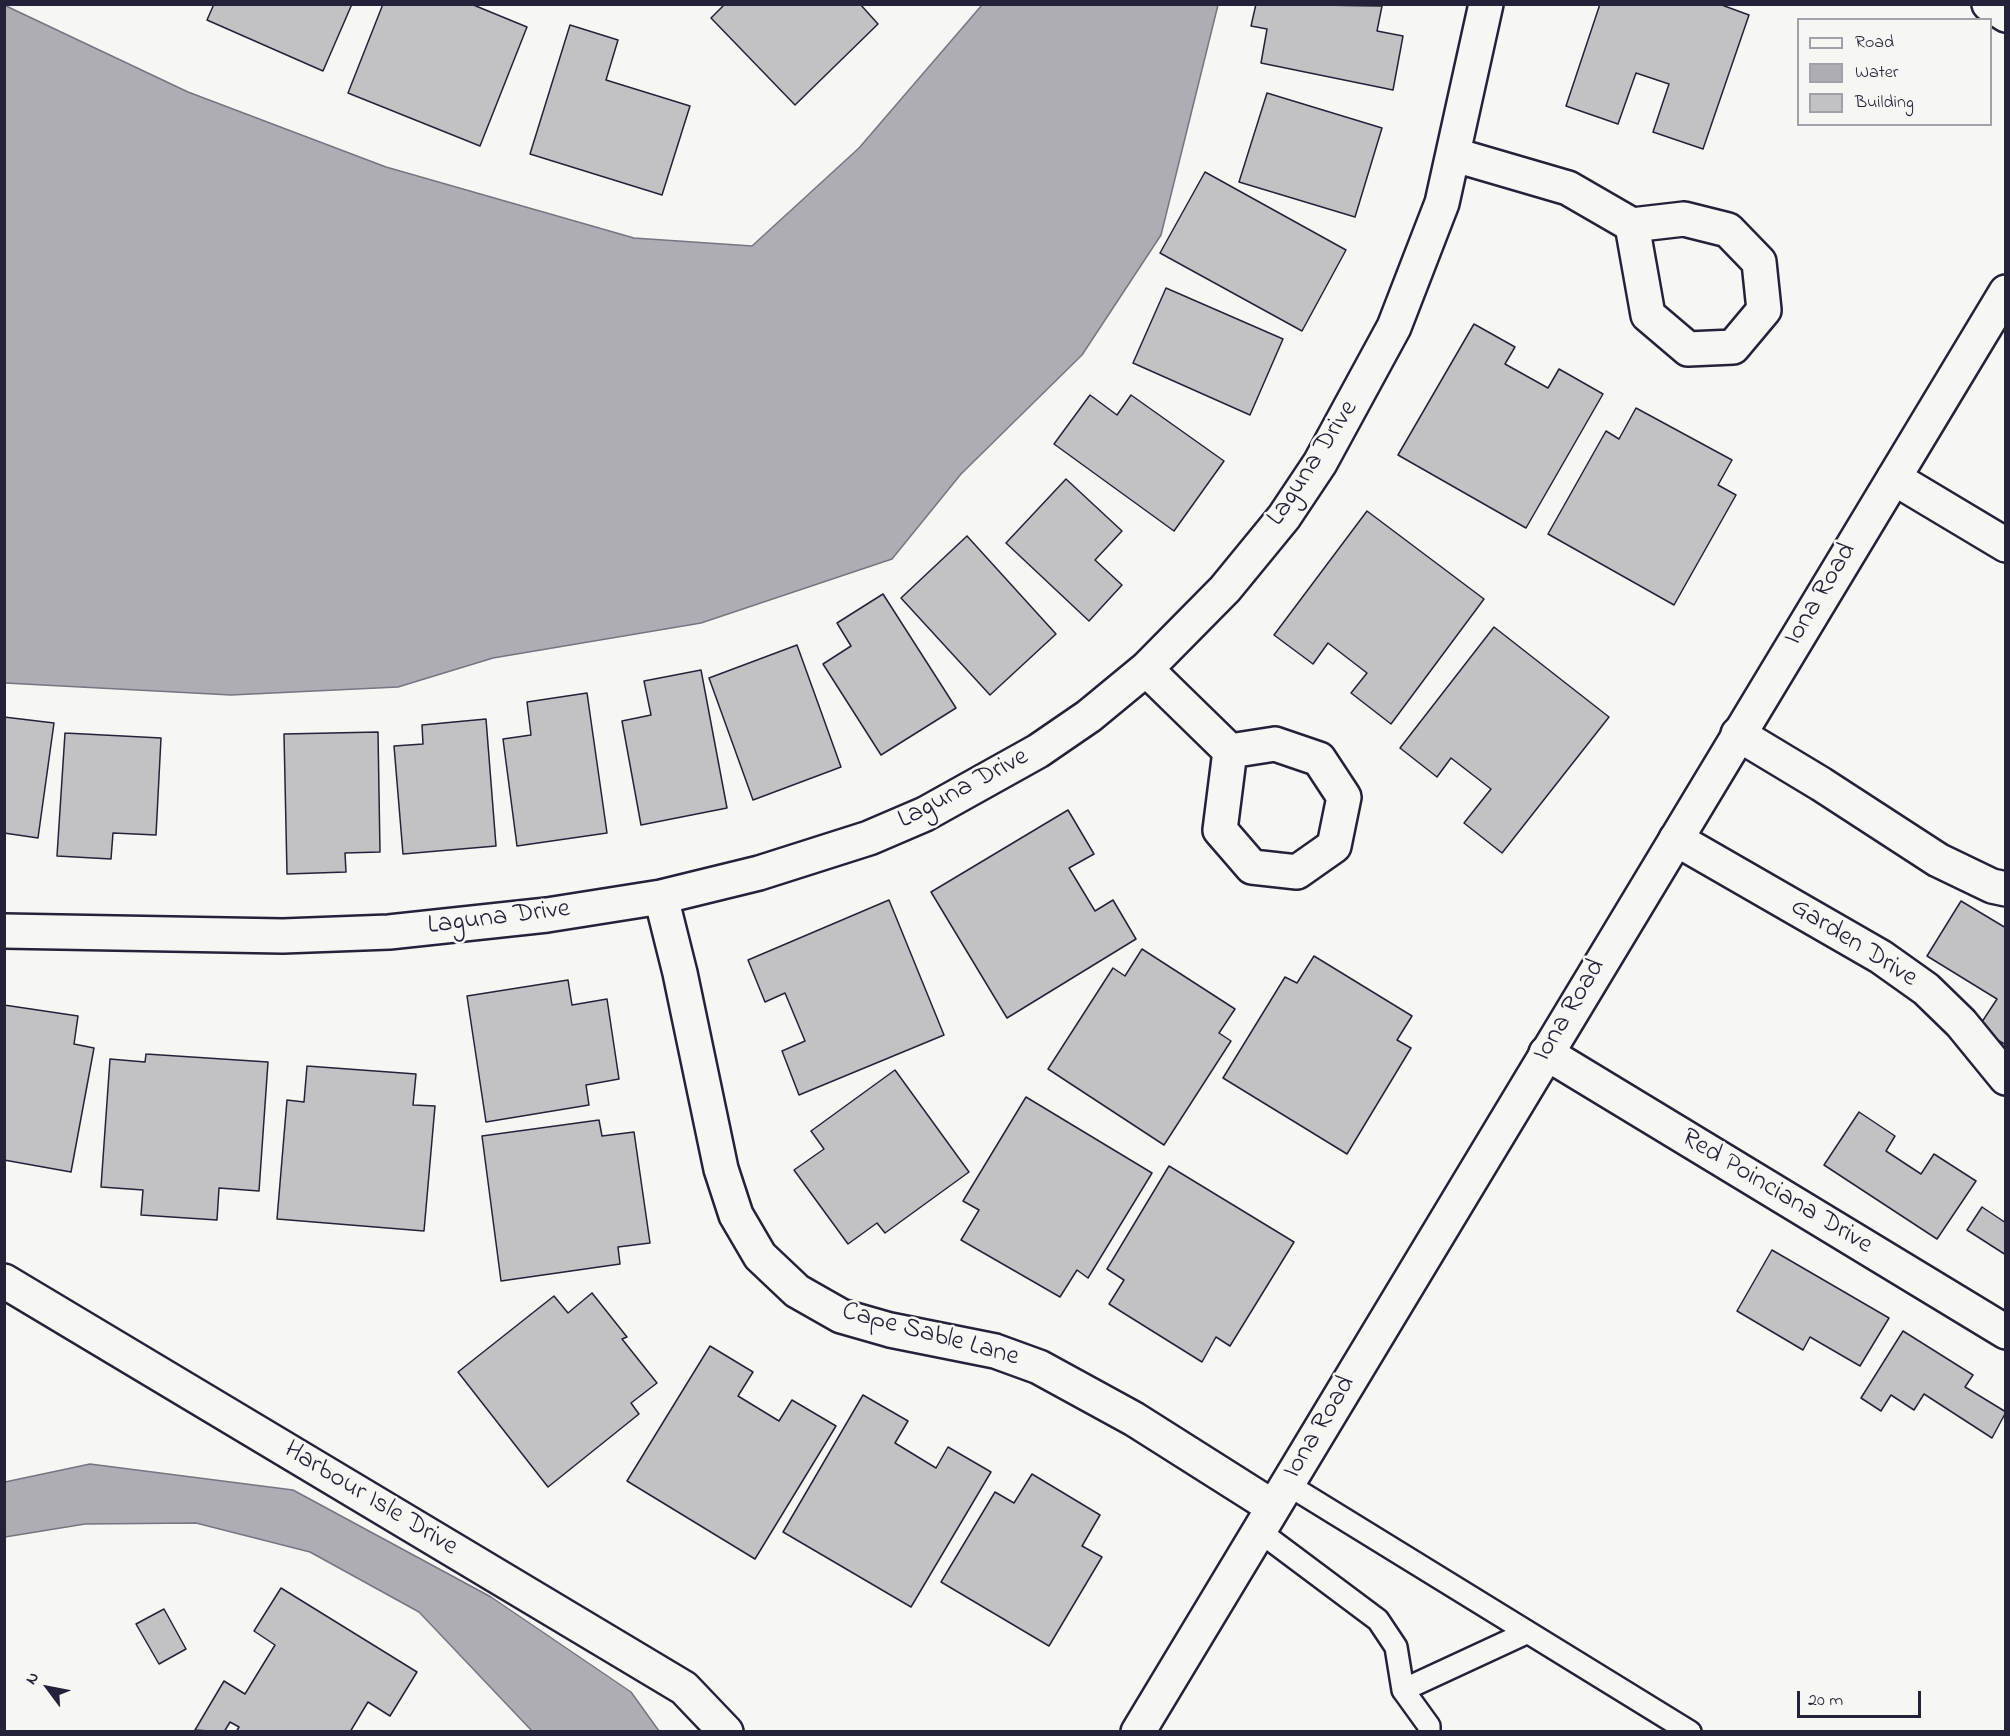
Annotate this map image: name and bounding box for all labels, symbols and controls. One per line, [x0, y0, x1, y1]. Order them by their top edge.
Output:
legend [1797, 18, 1992, 126]
text: Road [1855, 30, 1894, 56]
text: Water [1855, 60, 1898, 86]
text: Building [1855, 90, 1914, 116]
street label: Laguna Drive [1261, 395, 1367, 533]
street label: Iona Road [1779, 538, 1865, 652]
street label: Laguna Drive [893, 742, 1035, 838]
street label: Garden Drive [1784, 892, 1922, 996]
street label: Laguna Drive [426, 894, 572, 944]
street label: Iona Road [1528, 954, 1614, 1068]
street label: Red Poinciana Drive [1674, 1123, 1878, 1263]
street label: Cape Sable Lane [838, 1297, 1022, 1375]
street label: Iona Road [1278, 1371, 1364, 1485]
street label: Harbour Isle Drive [277, 1435, 463, 1565]
north arrow [18, 1658, 78, 1718]
text: N [20, 1668, 46, 1689]
scale bar [1800, 1679, 1924, 1717]
text: 20 m [1808, 1688, 1843, 1714]

